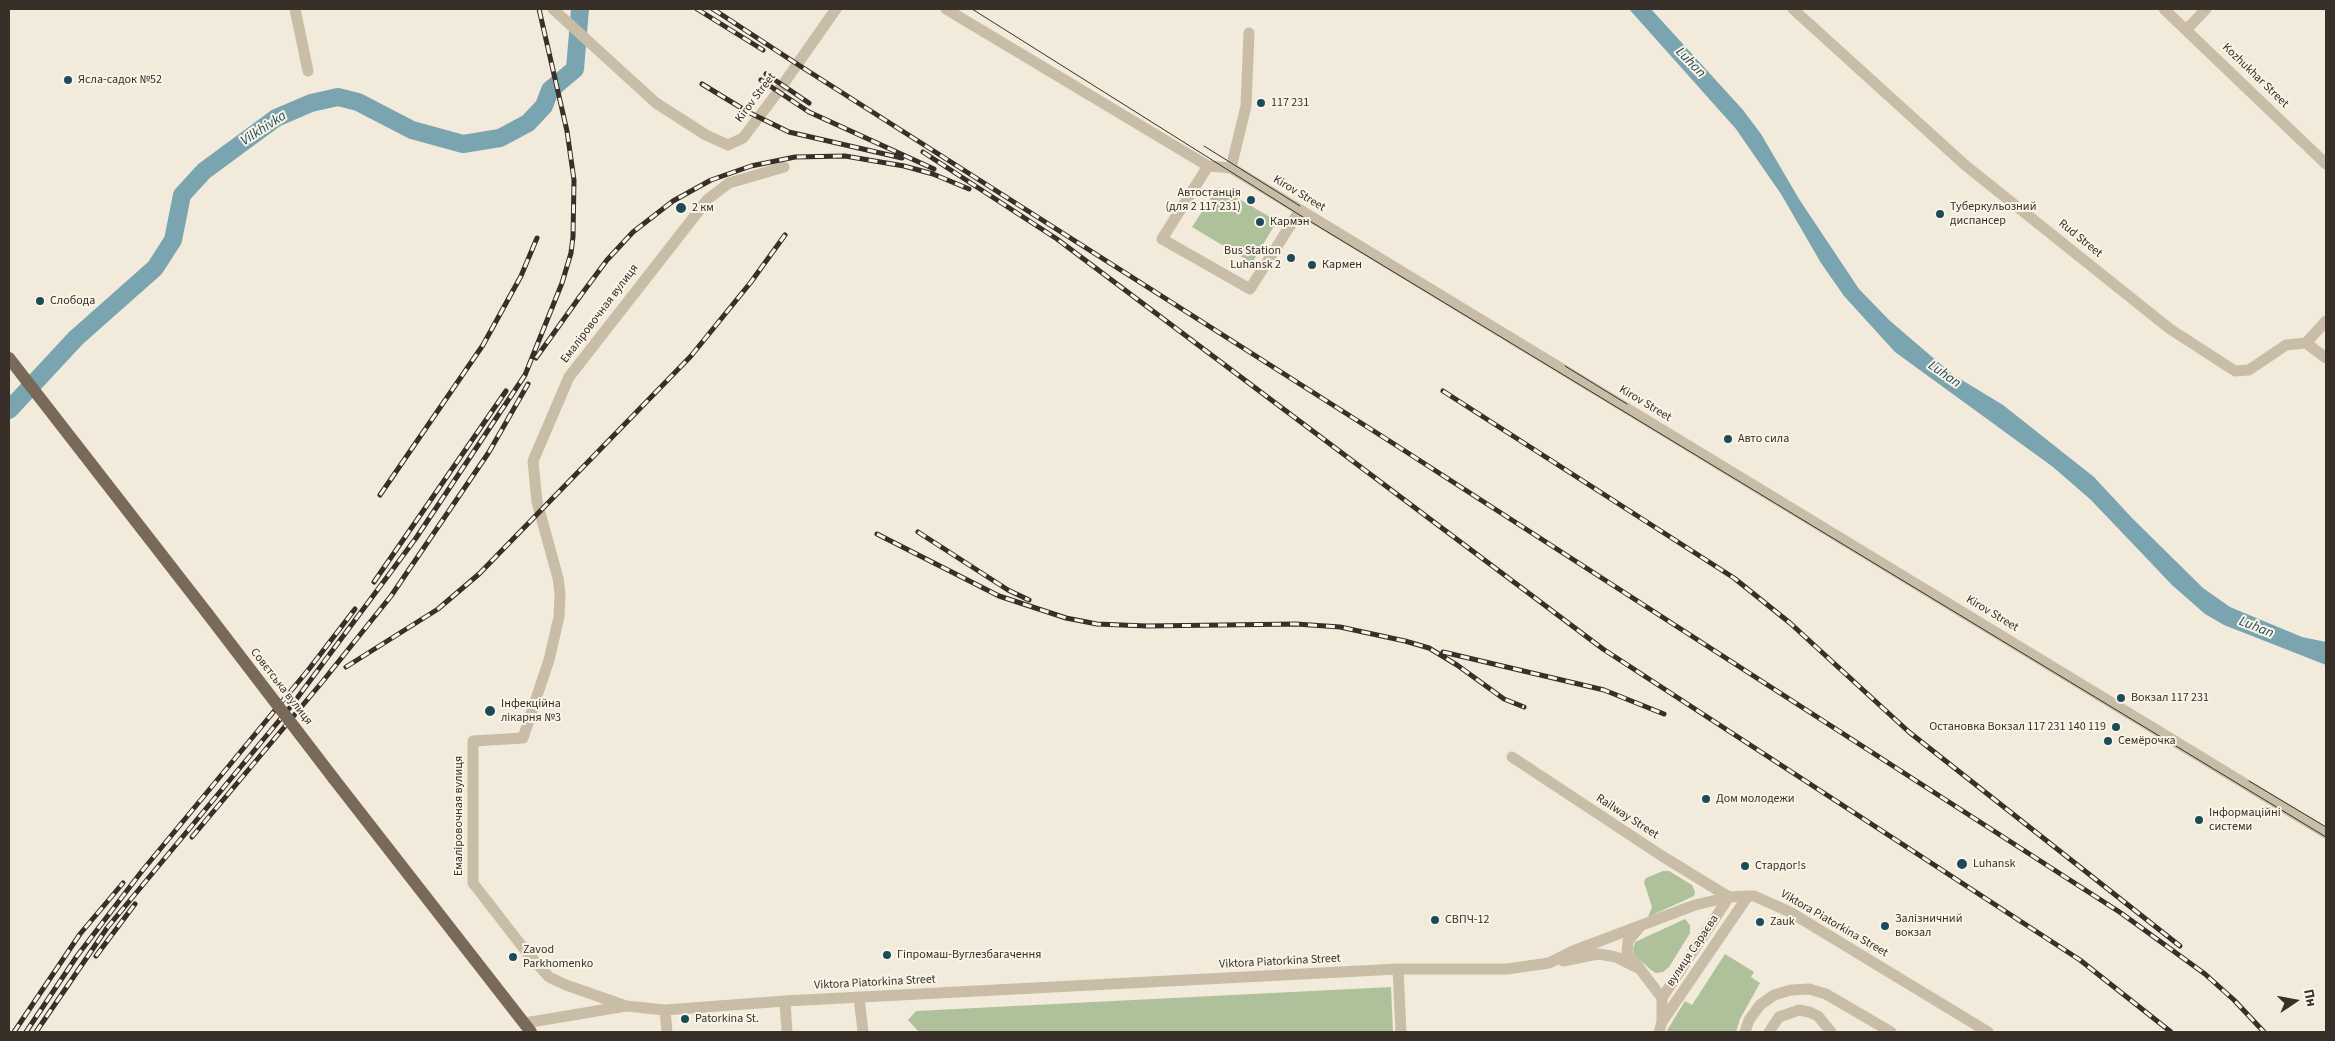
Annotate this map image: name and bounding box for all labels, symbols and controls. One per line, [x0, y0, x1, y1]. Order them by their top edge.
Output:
street label: Kozhukhar Street [2219, 41, 2291, 111]
water label: Luhan [1672, 44, 1708, 82]
street label: Kirov Street [733, 70, 779, 126]
place label: Ясла-садок №52 [78, 73, 162, 87]
marker: Ясла-садок №52 [62, 74, 74, 86]
place label: 117 231 [1271, 96, 1309, 110]
marker: 117 231 [1255, 97, 1267, 109]
water label: Vilkhivka [238, 108, 290, 150]
street label: Kirov Street [1270, 173, 1328, 215]
place label: Автостанція (для 2 117 231) [1165, 186, 1241, 214]
marker: Автостанція (для 2 117 231) [1245, 194, 1257, 206]
place label: Туберкульозний диспансер [1950, 200, 2036, 228]
marker: 2 км [674, 201, 688, 215]
place label: 2 км [692, 201, 714, 215]
marker: Туберкульозний диспансер [1934, 208, 1946, 220]
place label: Кармэн [1270, 215, 1309, 229]
marker: Кармэн [1254, 216, 1266, 228]
street label: Rud Street [2055, 217, 2105, 261]
place label: Bus Station Luhansk 2 [1224, 244, 1281, 272]
marker: Bus Station Luhansk 2 [1285, 252, 1297, 264]
place label: Кармен [1322, 258, 1362, 272]
marker: Кармен [1306, 259, 1318, 271]
street label: Емаліровочная вулиця [558, 262, 642, 366]
place label: Слобода [50, 294, 95, 308]
marker: Слобода [34, 295, 46, 307]
water label: Luhan [1925, 358, 1963, 392]
street label: Kirov Street [1616, 383, 1674, 425]
place label: Авто сила [1738, 432, 1789, 446]
marker: Авто сила [1722, 433, 1734, 445]
street label: Kirov Street [1963, 593, 2021, 635]
water label: Luhan [2236, 614, 2276, 642]
street label: Совєтська вулиця [247, 646, 315, 728]
place label: Вокзал 117 231 [2131, 691, 2209, 705]
marker: Вокзал 117 231 [2115, 692, 2127, 704]
place label: Інфекційна лікарня №3 [501, 697, 561, 725]
marker: Інфекційна лікарня №3 [483, 704, 497, 718]
place label: Остановка Вокзал 117 231 140 119 [1929, 720, 2106, 734]
marker: Остановка Вокзал 117 231 140 119 [2110, 721, 2122, 733]
place label: Семёрочка [2118, 734, 2176, 748]
marker: Семёрочка [2102, 735, 2114, 747]
street label: Емаліровочная вулиця [452, 756, 466, 876]
street label: Railway Street [1593, 791, 1661, 843]
place label: Дом молодежи [1716, 792, 1795, 806]
marker: Дом молодежи [1700, 793, 1712, 805]
place label: Інформаційні системи [2209, 806, 2281, 834]
marker: Інформаційні системи [2193, 814, 2205, 826]
marker: Luhansk [1955, 857, 1969, 871]
place label: Luhansk [1973, 857, 2015, 871]
place label: Стардог!s [1755, 859, 1806, 873]
marker: Стардог!s [1739, 860, 1751, 872]
street label: Viktora Piatorkina Street [1778, 887, 1890, 961]
place label: Залізничний вокзал [1895, 912, 1962, 940]
place label: СВПЧ-12 [1445, 913, 1489, 927]
street label: вулиця Сараєва [1664, 913, 1722, 989]
marker: СВПЧ-12 [1429, 914, 1441, 926]
place label: Zauk [1770, 915, 1795, 929]
marker: Zauk [1754, 916, 1766, 928]
marker: Залізничний вокзал [1879, 920, 1891, 932]
place label: Zavod Parkhomenko [523, 943, 593, 971]
place label: Гіпромаш-Вуглезбагачення [897, 948, 1041, 962]
marker: Гіпромаш-Вуглезбагачення [881, 949, 893, 961]
marker: Zavod Parkhomenko [507, 951, 519, 963]
street label: Viktora Piatorkina Street [1219, 952, 1341, 972]
street label: Viktora Piatorkina Street [814, 973, 936, 993]
north arrow [2270, 976, 2320, 1026]
text: Пн [2298, 987, 2321, 1008]
place label: Patorkina St. [695, 1012, 759, 1026]
marker: Patorkina St. [679, 1013, 691, 1025]

